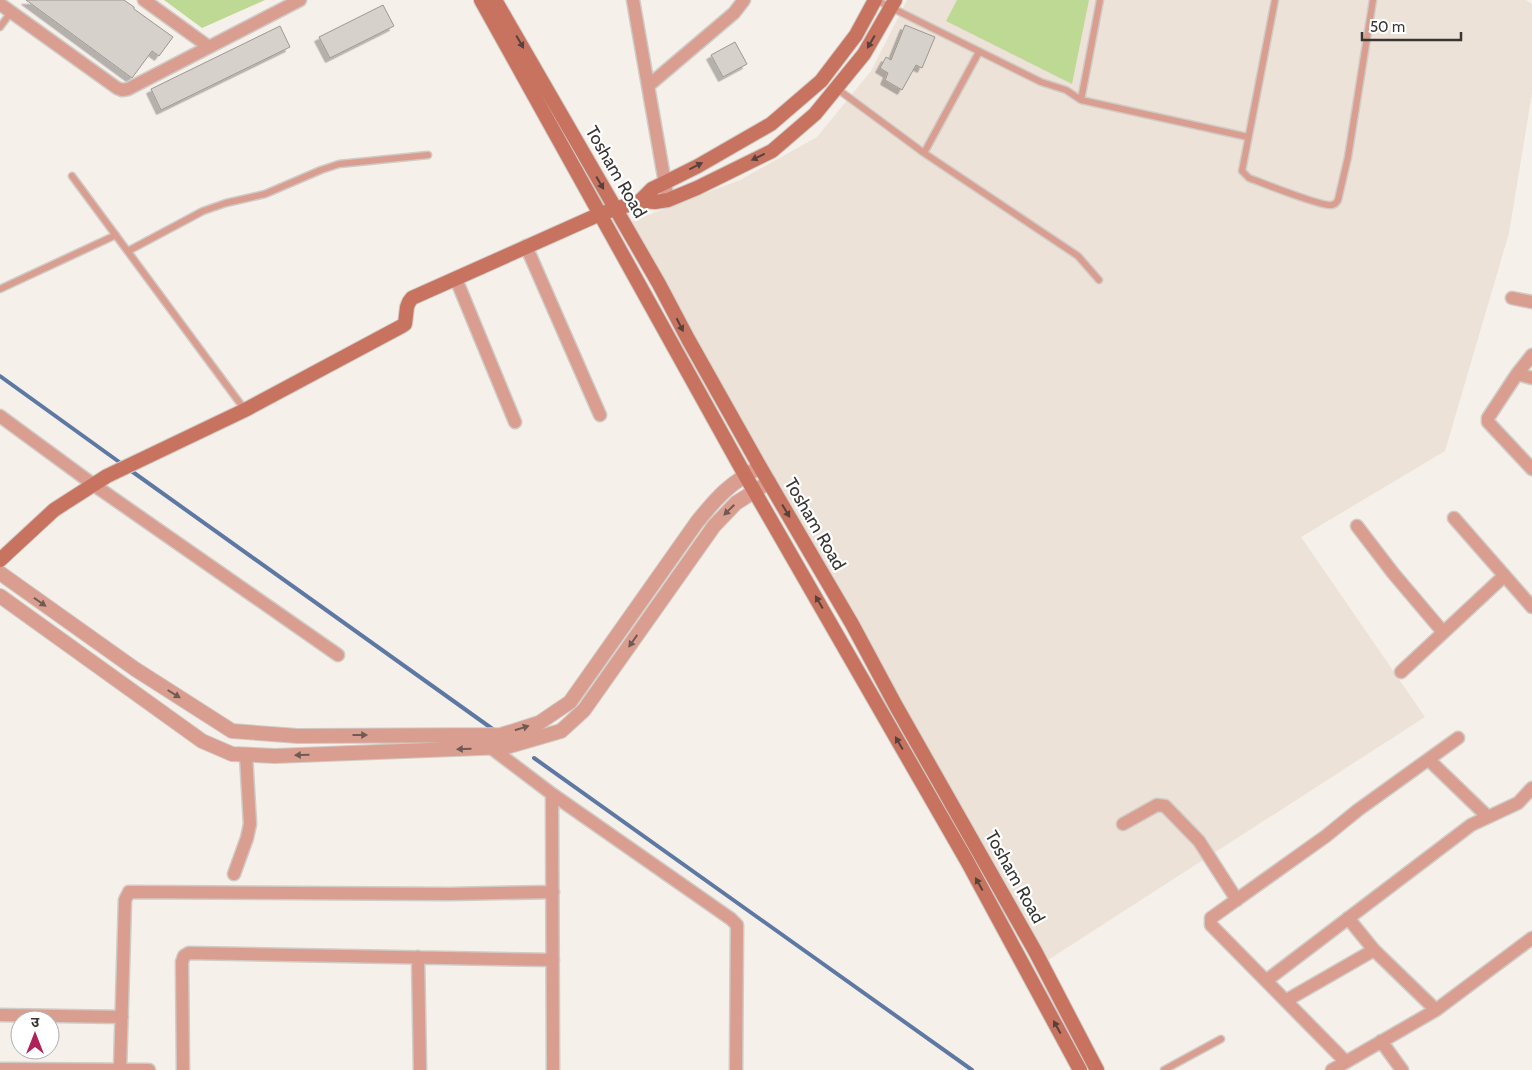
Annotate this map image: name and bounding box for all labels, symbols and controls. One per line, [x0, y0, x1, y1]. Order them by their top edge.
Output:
scale bar [1362, 10, 1461, 42]
text: 50 m [1370, 18, 1405, 36]
one-way arrow [516, 34, 524, 49]
one-way arrow [866, 36, 875, 49]
street label: Tosham Road [581, 122, 651, 222]
one-way arrow [751, 153, 766, 162]
one-way arrow [689, 162, 703, 170]
one-way arrow [596, 176, 604, 191]
one-way arrow [676, 317, 684, 332]
street label: Tosham Road [780, 474, 850, 574]
one-way arrow [723, 504, 735, 516]
one-way arrow [782, 505, 791, 518]
one-way arrow [814, 595, 823, 608]
one-way arrow [33, 597, 47, 607]
one-way arrow [628, 634, 638, 648]
one-way arrow [167, 689, 180, 698]
one-way arrow [514, 724, 529, 732]
one-way arrow [352, 731, 368, 739]
one-way arrow [895, 736, 904, 749]
one-way arrow [456, 745, 472, 753]
one-way arrow [294, 751, 310, 759]
street label: Tosham Road [980, 827, 1050, 927]
one-way arrow [975, 877, 983, 891]
north arrow [10, 1010, 60, 1060]
text: उ [31, 1013, 40, 1031]
one-way arrow [1053, 1020, 1061, 1034]

